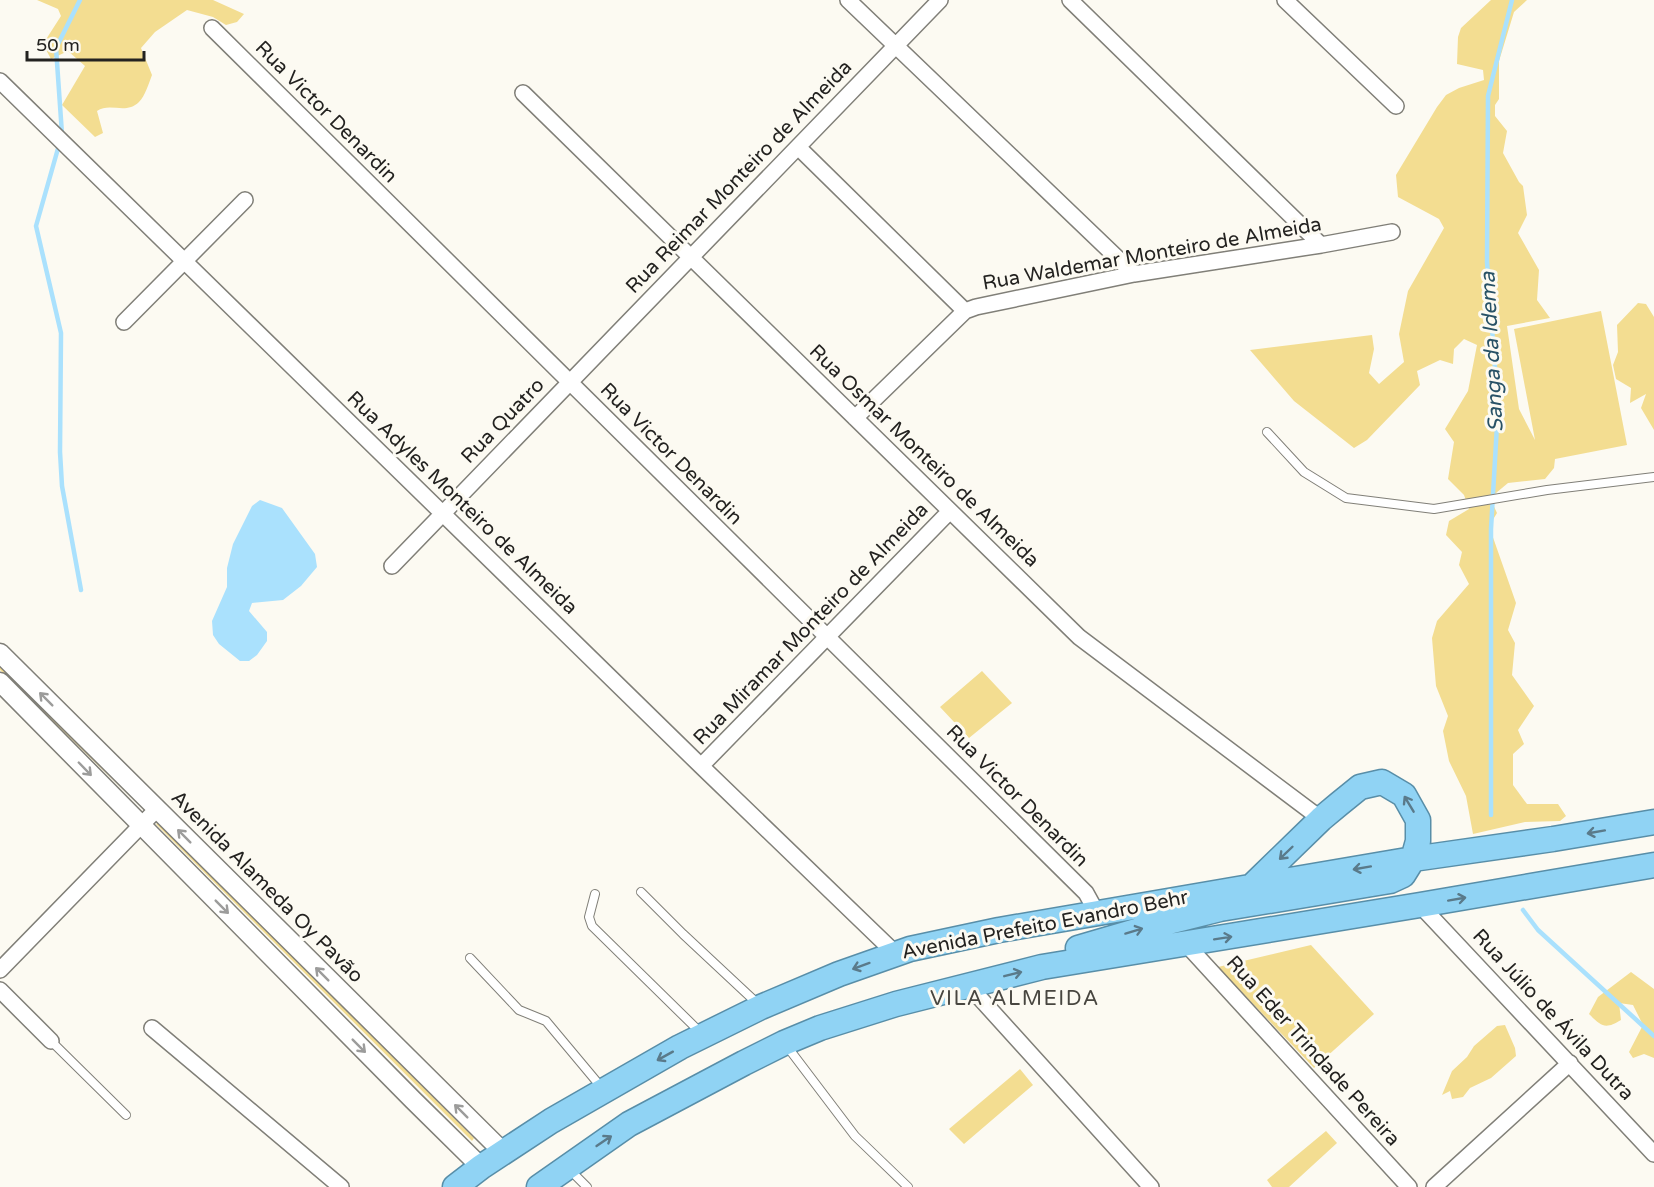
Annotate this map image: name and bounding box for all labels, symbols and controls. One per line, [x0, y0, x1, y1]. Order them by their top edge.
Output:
scale bar [27, 24, 144, 62]
text: 50 m [36, 34, 80, 56]
street label: Rua Victor Denardin [250, 36, 402, 188]
street label: Rua Reimar Monteiro de Almeida [621, 55, 857, 299]
street label: Rua Waldemar Monteiro de Almeida [981, 212, 1323, 296]
water label: Sanga da Idema [1475, 270, 1509, 433]
street label: Rua Osmar Monteiro de Almeida [804, 340, 1044, 572]
street label: Rua Quatro [456, 373, 550, 469]
street label: Rua Victor Denardin [595, 378, 747, 530]
street label: Rua Adyles Monteiro de Almeida [342, 386, 582, 620]
street label: Rua Miramar Monteiro de Almeida [689, 498, 933, 750]
one-way arrow [39, 691, 54, 706]
street label: Rua Victor Denardin [941, 720, 1093, 872]
one-way arrow [78, 761, 92, 776]
street label: Avenida Alameda Oy Pavão [166, 786, 368, 988]
one-way arrow [1402, 796, 1414, 813]
one-way arrow [1587, 826, 1607, 837]
one-way arrow [177, 829, 192, 844]
one-way arrow [1279, 846, 1294, 860]
one-way arrow [1353, 862, 1372, 873]
street label: Avenida Prefeito Evandro Behr [900, 885, 1190, 965]
one-way arrow [1446, 893, 1466, 904]
one-way arrow [215, 900, 230, 915]
street label: Rua Júlio de Ávila Dutra [1467, 924, 1639, 1106]
one-way arrow [1125, 925, 1144, 936]
one-way arrow [1212, 932, 1232, 943]
street label: Rua Eder Trindade Pereira [1221, 951, 1405, 1151]
one-way arrow [852, 961, 871, 972]
one-way arrow [315, 967, 330, 982]
one-way arrow [1004, 968, 1023, 980]
district label: VILA ALMEIDA [930, 986, 1100, 1011]
one-way arrow [352, 1039, 367, 1054]
one-way arrow [657, 1050, 674, 1062]
one-way arrow [453, 1104, 468, 1119]
one-way arrow [596, 1135, 612, 1147]

